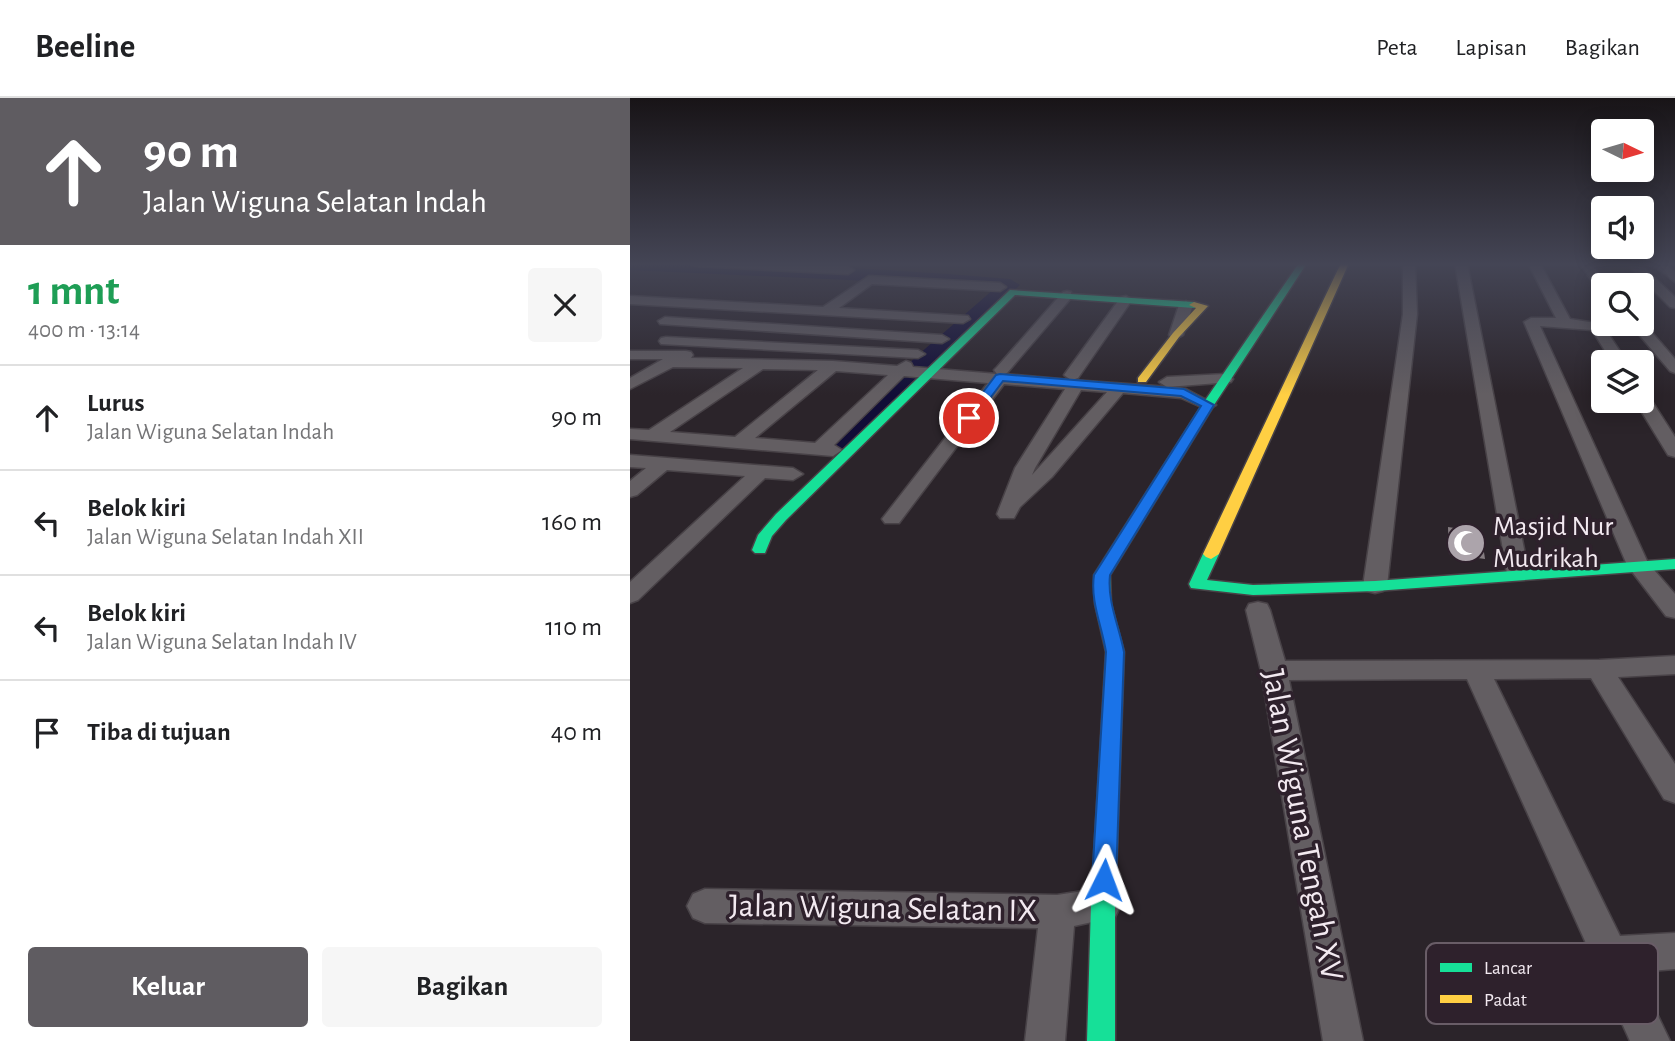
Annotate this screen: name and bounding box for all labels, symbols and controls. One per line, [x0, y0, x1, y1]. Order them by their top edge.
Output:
text: Beeline [35, 31, 135, 64]
text: Peta [1376, 36, 1418, 60]
text: Lapisan [1456, 36, 1527, 60]
text: Bagikan [1565, 36, 1640, 60]
north arrow [1591, 119, 1654, 182]
map controls [1591, 119, 1654, 413]
icon: ahead [28, 126, 119, 217]
text: 90 m [143, 128, 239, 177]
text: Jalan Wiguna Selatan Indah [143, 186, 487, 218]
button: sound [1591, 196, 1654, 259]
button: close [528, 268, 602, 342]
text: 1 mnt [28, 270, 120, 312]
button: search [1591, 273, 1654, 336]
text: 400 m · 13:14 [28, 319, 140, 342]
button: layers [1591, 350, 1654, 413]
pin [939, 388, 999, 448]
text: Lurus [87, 390, 144, 416]
icon: ahead [28, 399, 66, 437]
icon: arrive [950, 399, 988, 437]
text: 90 m [551, 404, 602, 430]
text: Jalan Wiguna Selatan Indah [87, 421, 334, 444]
text: Belok kiri [87, 495, 186, 521]
icon: left [28, 504, 66, 542]
text: 160 m [542, 509, 602, 535]
place label: Masjid Nur Mudrikah [1493, 513, 1613, 573]
mosque icon: Masjid Nur Mudrikah [1445, 522, 1487, 564]
text: Jalan Wiguna Selatan Indah XII [87, 526, 364, 549]
text: Belok kiri [87, 600, 186, 626]
icon: left [28, 609, 66, 647]
text: 110 m [545, 614, 602, 640]
text: Jalan Wiguna Selatan Indah IV [87, 631, 357, 654]
street label: Jalan Wiguna Tengah XV [1256, 667, 1348, 984]
icon: arrive [28, 714, 66, 752]
text: Tiba di tujuan [87, 719, 231, 745]
text: 40 m [551, 719, 602, 745]
position arrow [1067, 843, 1141, 917]
street label: Jalan Wiguna Selatan IX [729, 890, 1037, 928]
legend [1426, 943, 1658, 1024]
button: Keluar [28, 947, 308, 1027]
button: Bagikan [322, 947, 602, 1027]
text: Lancar [1484, 959, 1532, 978]
text: Padat [1484, 991, 1527, 1010]

